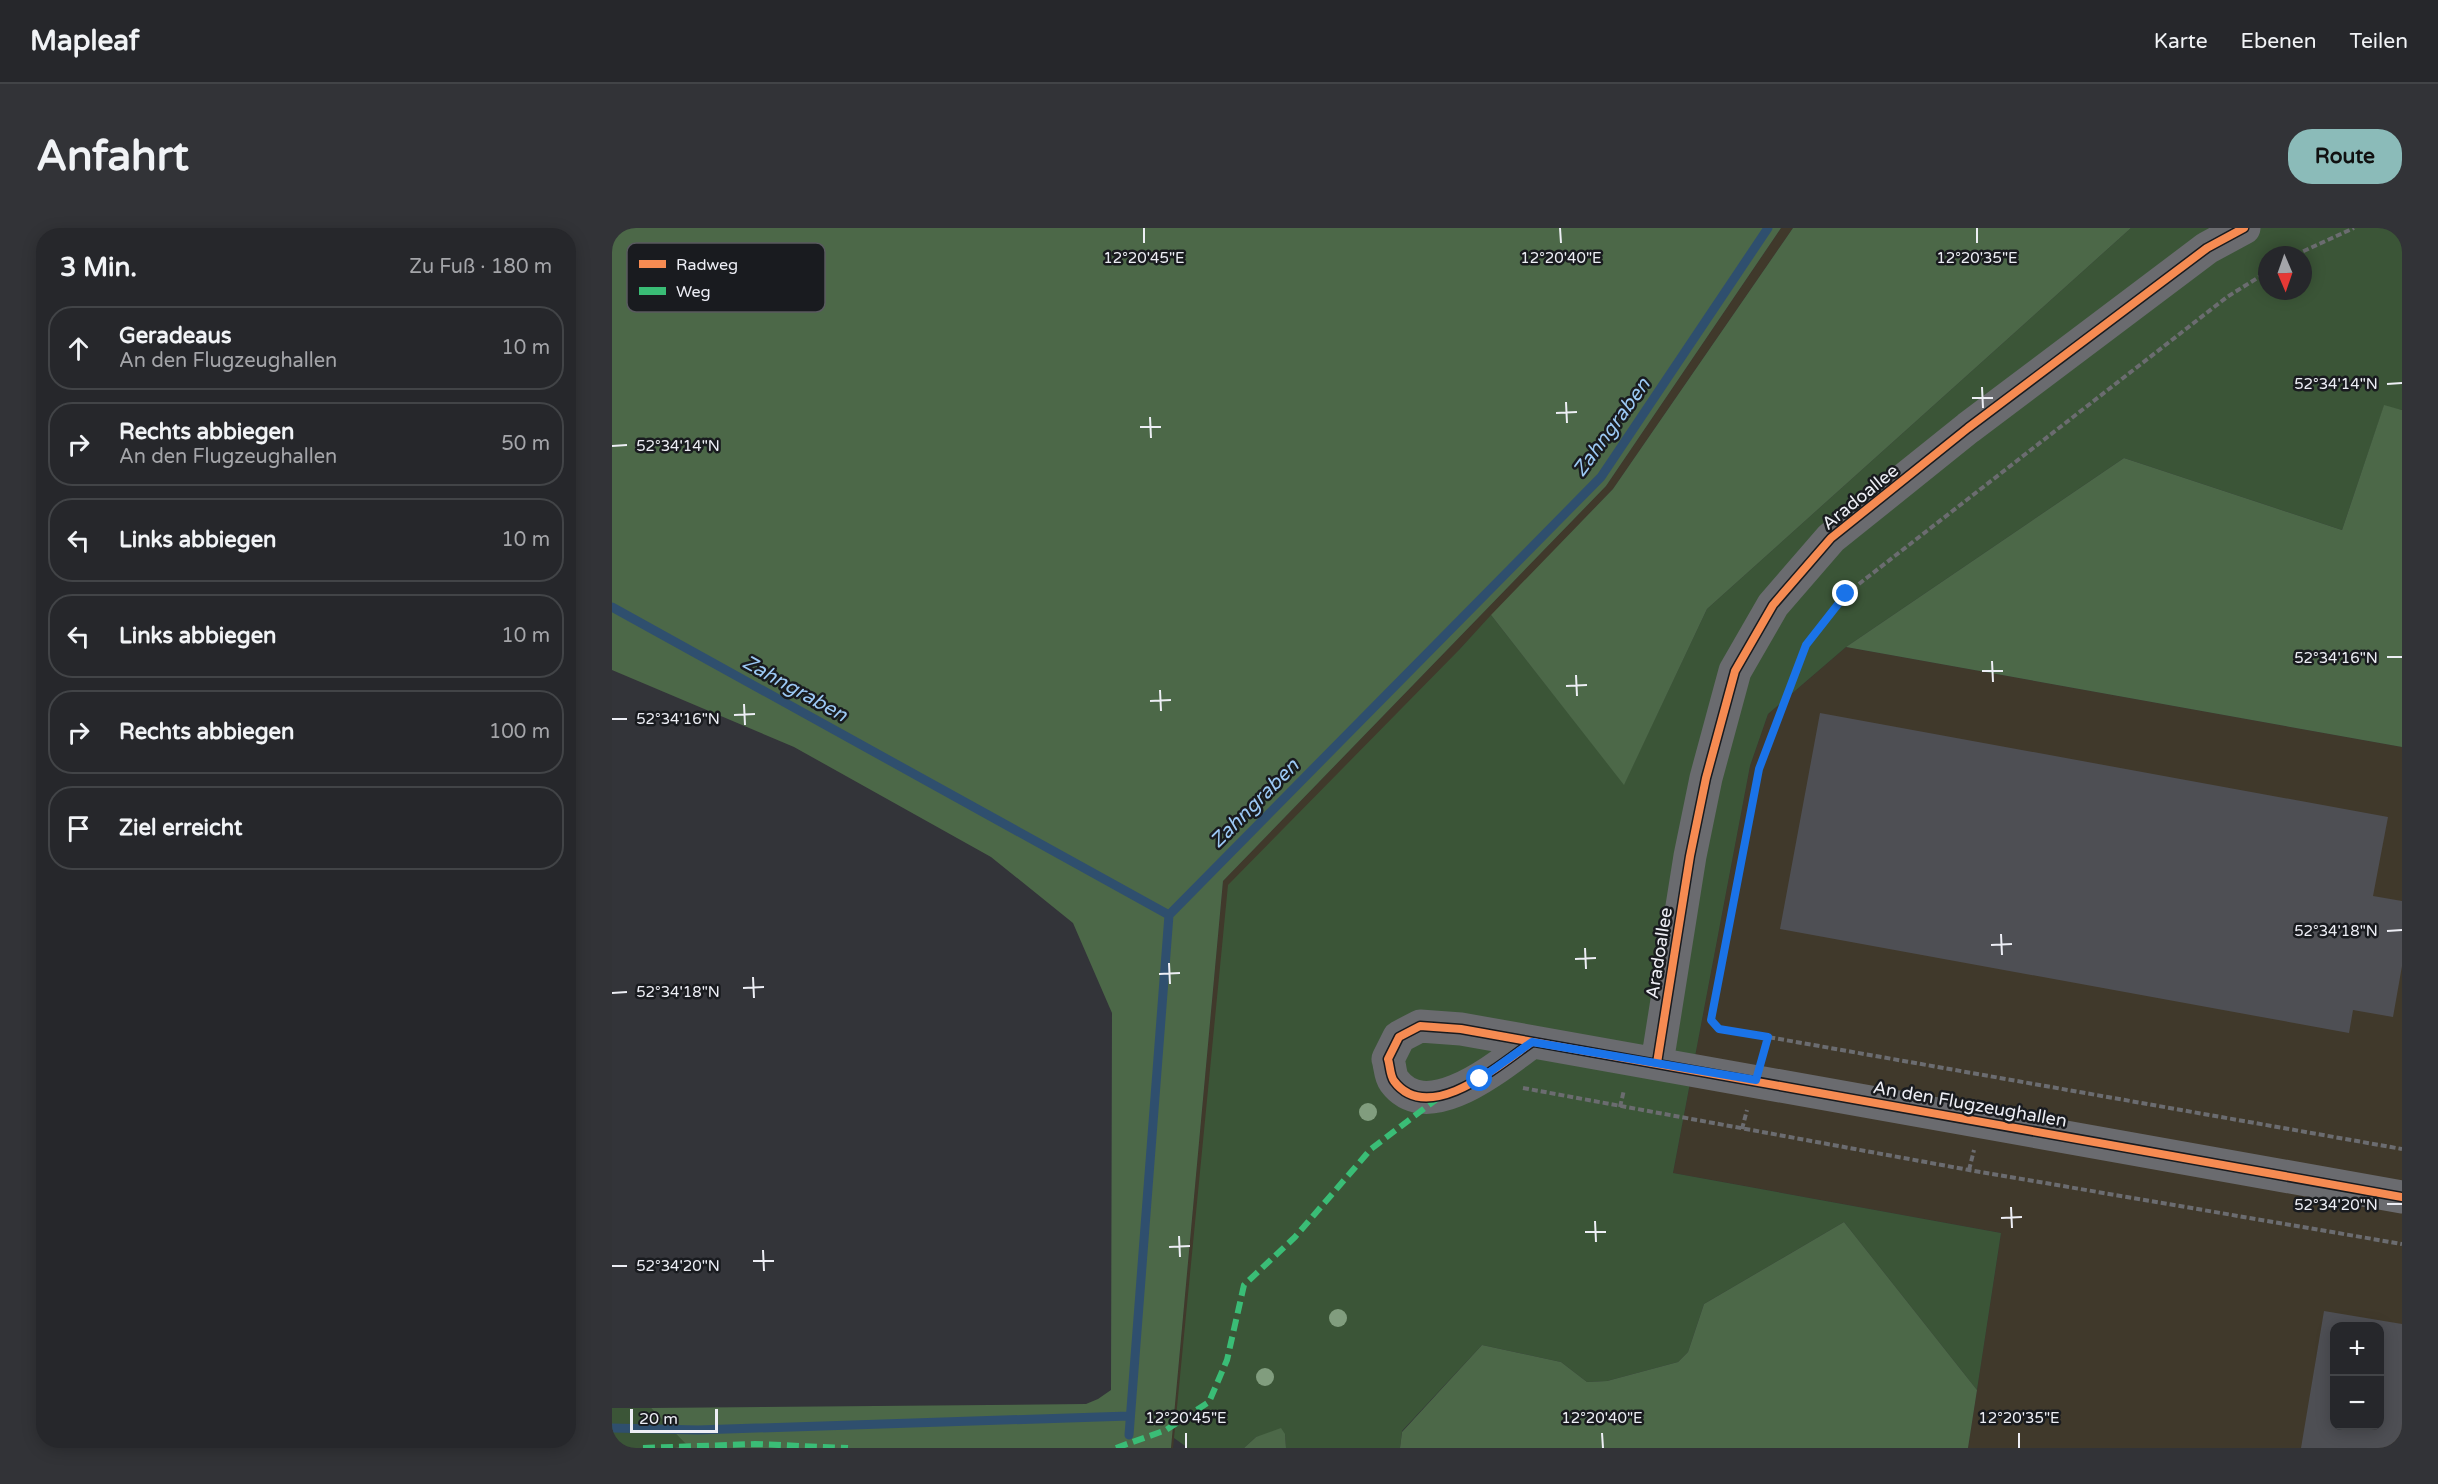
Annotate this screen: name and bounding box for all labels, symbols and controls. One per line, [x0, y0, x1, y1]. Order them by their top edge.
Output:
text: Mapleaf [30, 24, 139, 58]
text: Karte [2154, 29, 2208, 54]
text: Ebenen [2241, 29, 2317, 54]
text: Teilen [2350, 29, 2408, 54]
button: Route [2288, 129, 2402, 184]
text: Anfahrt [36, 131, 189, 182]
legend [627, 243, 825, 312]
north arrow [2258, 246, 2312, 300]
text: 12°20'45"E [1103, 249, 1185, 267]
text: 12°20'40"E [1520, 249, 1602, 267]
text: 12°20'35"E [1936, 249, 2018, 267]
text: 3 Min. [60, 252, 137, 283]
text: Zu Fuß · 180 m [409, 255, 552, 279]
text: Radweg [676, 255, 738, 275]
text: Weg [676, 282, 711, 302]
text: Geradeaus [119, 323, 231, 349]
icon: ahead [62, 332, 95, 365]
text: 10 m [501, 336, 550, 360]
text: An den Flugzeughallen [119, 349, 337, 373]
water label: Zahngraben [1568, 373, 1656, 482]
text: 52°34'14"N [2294, 375, 2378, 393]
text: Rechts abbiegen [119, 419, 294, 445]
icon: right [62, 428, 95, 461]
text: 50 m [501, 432, 550, 456]
text: 52°34'14"N [636, 437, 720, 455]
text: An den Flugzeughallen [119, 445, 337, 469]
street label: Aradoallee [1817, 459, 1903, 535]
icon: left [62, 524, 95, 557]
text: Links abbiegen [119, 527, 277, 553]
text: 10 m [501, 528, 550, 552]
route end [1832, 580, 1858, 606]
icon: left [62, 620, 95, 653]
text: Links abbiegen [119, 623, 277, 649]
text: 10 m [501, 624, 550, 648]
text: 52°34'16"N [2294, 649, 2378, 667]
water label: Zahngraben [738, 650, 852, 728]
text: 52°34'16"N [636, 710, 720, 728]
icon: right [62, 716, 95, 749]
text: Rechts abbiegen [119, 719, 294, 745]
text: 100 m [489, 720, 550, 744]
water label: Zahngraben [1205, 754, 1305, 853]
icon: arrive [62, 812, 95, 845]
text: Ziel erreicht [119, 815, 242, 841]
street label: Aradoallee [1641, 906, 1677, 1000]
text: 52°34'18"N [2294, 922, 2378, 940]
text: 52°34'18"N [636, 983, 720, 1001]
route start [1466, 1065, 1492, 1091]
street label: An den Flugzeughallen [1871, 1076, 2069, 1132]
text: 52°34'20"N [2294, 1196, 2378, 1214]
text: 52°34'20"N [636, 1257, 720, 1275]
map controls [2330, 1322, 2384, 1430]
button: + [2330, 1322, 2384, 1376]
button: − [2330, 1376, 2384, 1430]
scale bar [630, 1406, 718, 1434]
text: 20 m [639, 1409, 678, 1429]
text: 12°20'45"E [1145, 1409, 1227, 1427]
text: 12°20'40"E [1561, 1409, 1643, 1427]
text: 12°20'35"E [1978, 1409, 2060, 1427]

